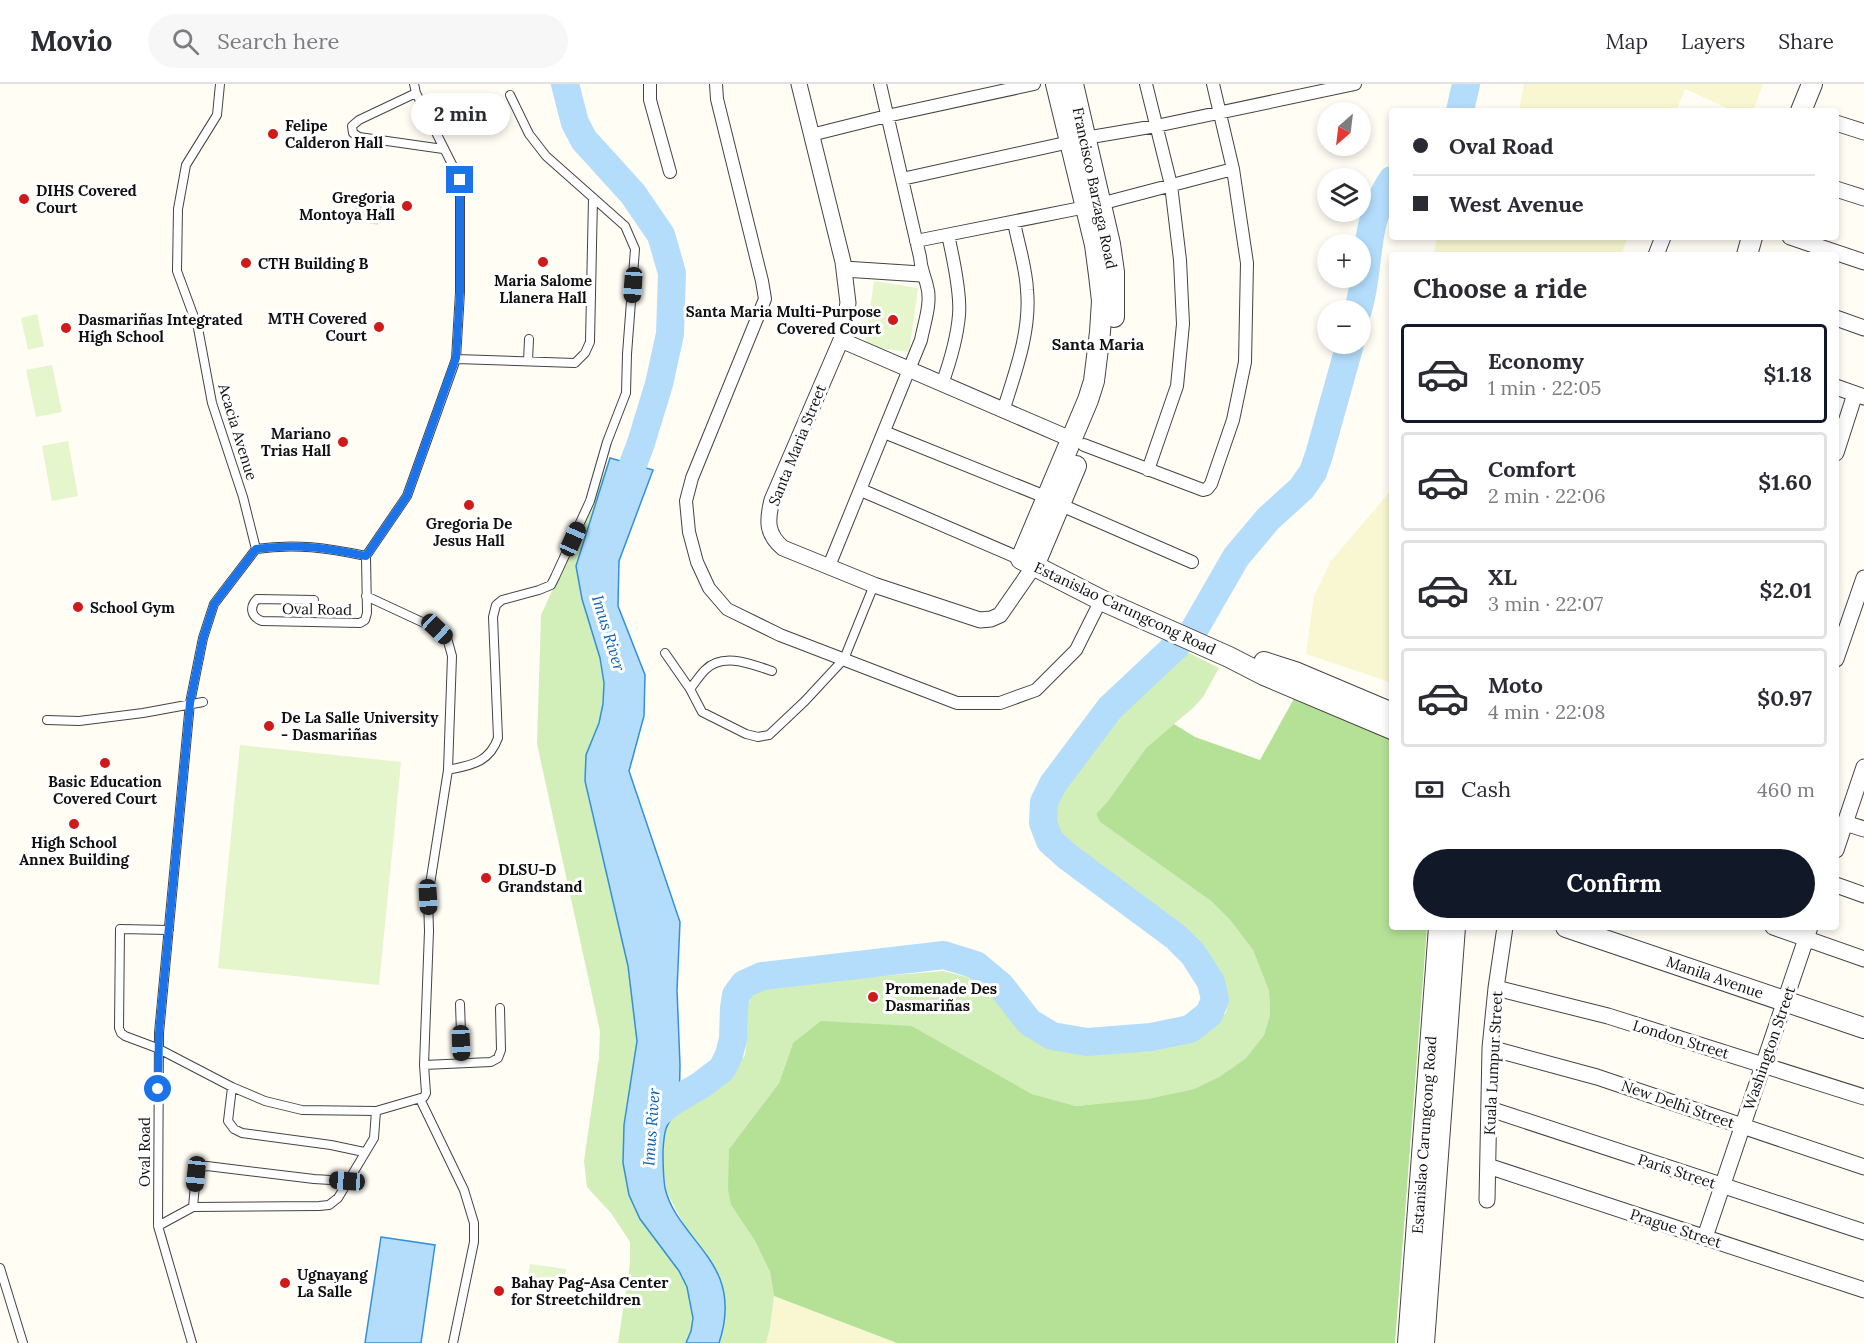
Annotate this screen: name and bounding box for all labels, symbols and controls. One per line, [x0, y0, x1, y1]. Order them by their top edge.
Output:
search box [148, 14, 568, 68]
text: Movio [30, 23, 112, 59]
icon: search [169, 25, 202, 58]
text: Search here [217, 27, 339, 55]
text: Map [1605, 28, 1648, 55]
text: Layers [1681, 28, 1745, 55]
text: Share [1778, 28, 1834, 55]
callout: 2 min [410, 93, 510, 135]
text: 2 min [434, 101, 487, 126]
north arrow [1317, 102, 1371, 156]
map controls [1317, 102, 1371, 354]
street label: Francisco Barzaga Road [1069, 105, 1121, 271]
place label: Felipe Calderon Hall [285, 116, 383, 152]
marker: Felipe Calderon Hall [266, 127, 280, 141]
text: Oval Road [1449, 132, 1554, 160]
route end [446, 166, 473, 193]
button: layers [1317, 168, 1371, 222]
place label: DIHS Covered Court [36, 181, 137, 217]
place label: Gregoria Montoya Hall [299, 188, 395, 224]
text: West Avenue [1449, 190, 1584, 218]
marker: DIHS Covered Court [17, 192, 31, 206]
marker: Gregoria Montoya Hall [400, 199, 414, 213]
button: + [1317, 234, 1371, 288]
place label: CTH Building B [258, 254, 368, 273]
marker: Maria Salome Llanera Hall [536, 255, 550, 269]
marker: CTH Building B [239, 256, 253, 270]
car [623, 266, 643, 304]
place label: Maria Salome Llanera Hall [494, 271, 592, 307]
text: Choose a ride [1413, 271, 1587, 305]
button: − [1317, 300, 1371, 354]
place label: Santa Maria Multi-Purpose Covered Court [686, 302, 882, 338]
place label: MTH Covered Court [268, 309, 368, 345]
place label: Dasmariñas Integrated High School [78, 310, 243, 346]
marker: Santa Maria Multi-Purpose Covered Court [886, 313, 900, 327]
marker: MTH Covered Court [372, 320, 386, 334]
marker: Dasmariñas Integrated High School [59, 321, 73, 335]
district label: Santa Maria [1052, 334, 1145, 354]
icon: car [1416, 347, 1470, 401]
text: Economy [1488, 347, 1584, 375]
text: $1.18 [1763, 360, 1812, 388]
text: 1 min · 22:05 [1488, 375, 1602, 400]
street label: Acacia Avenue [214, 381, 262, 483]
street label: Santa Maria Street [764, 381, 830, 508]
place label: Mariano Trias Hall [261, 424, 331, 460]
marker: Mariano Trias Hall [336, 435, 350, 449]
icon: car [1416, 455, 1470, 509]
text: Comfort [1488, 455, 1576, 483]
text: $1.60 [1758, 468, 1812, 496]
text: 2 min · 22:06 [1488, 483, 1606, 508]
marker: Gregoria De Jesus Hall [462, 498, 476, 512]
place label: Gregoria De Jesus Hall [426, 514, 512, 550]
car [557, 519, 589, 559]
street label: Estanislao Carungcong Road [1031, 557, 1219, 659]
icon: car [1416, 563, 1470, 617]
text: XL [1488, 563, 1517, 591]
text: $2.01 [1760, 576, 1812, 604]
text: 3 min · 22:07 [1488, 591, 1603, 616]
water label: Imus River [588, 593, 630, 674]
place label: School Gym [90, 598, 175, 617]
street label: Oval Road [282, 599, 352, 619]
marker: School Gym [71, 600, 85, 614]
car [418, 610, 456, 648]
icon: car [1416, 671, 1470, 725]
text: Moto [1488, 671, 1543, 699]
text: $0.97 [1757, 684, 1812, 712]
text: 4 min · 22:08 [1488, 699, 1605, 724]
place label: De La Salle University - Dasmariñas [281, 708, 439, 744]
marker: De La Salle University - Dasmariñas [262, 719, 276, 733]
marker: Basic Education Covered Court [98, 756, 112, 770]
place label: Basic Education Covered Court [48, 772, 162, 808]
icon: cash [1413, 773, 1446, 806]
text: Cash [1461, 775, 1511, 803]
text: 460 m [1757, 777, 1815, 802]
marker: High School Annex Building [67, 817, 81, 831]
place label: High School Annex Building [19, 833, 130, 869]
button: Confirm [1413, 849, 1815, 918]
place label: DLSU-D Grandstand [498, 860, 583, 896]
marker: DLSU-D Grandstand [479, 871, 493, 885]
car [418, 879, 438, 915]
street label: Manila Avenue [1664, 951, 1766, 1003]
place label: Promenade Des Dasmariñas [885, 979, 997, 1015]
street label: Washington Street [1739, 983, 1799, 1112]
marker: Promenade Des Dasmariñas [866, 990, 880, 1004]
street label: Kuala Lumpur Street [1480, 990, 1506, 1136]
street label: London Street [1630, 1015, 1732, 1063]
car [451, 1025, 471, 1061]
street label: Estanislao Carungcong Road [1408, 1035, 1440, 1235]
route start [144, 1075, 171, 1102]
street label: New Delhi Street [1619, 1076, 1737, 1132]
water label: Imus River [638, 1087, 664, 1167]
street label: Oval Road [135, 1117, 154, 1187]
street label: Paris Street [1636, 1149, 1719, 1193]
car [185, 1155, 207, 1193]
car [328, 1171, 366, 1191]
street label: Prague Street [1628, 1204, 1724, 1252]
place label: Ugnayang La Salle [297, 1265, 368, 1301]
place label: Bahay Pag-Asa Center for Streetchildren [511, 1273, 669, 1309]
marker: Ugnayang La Salle [278, 1276, 292, 1290]
marker: Bahay Pag-Asa Center for Streetchildren [492, 1284, 506, 1298]

